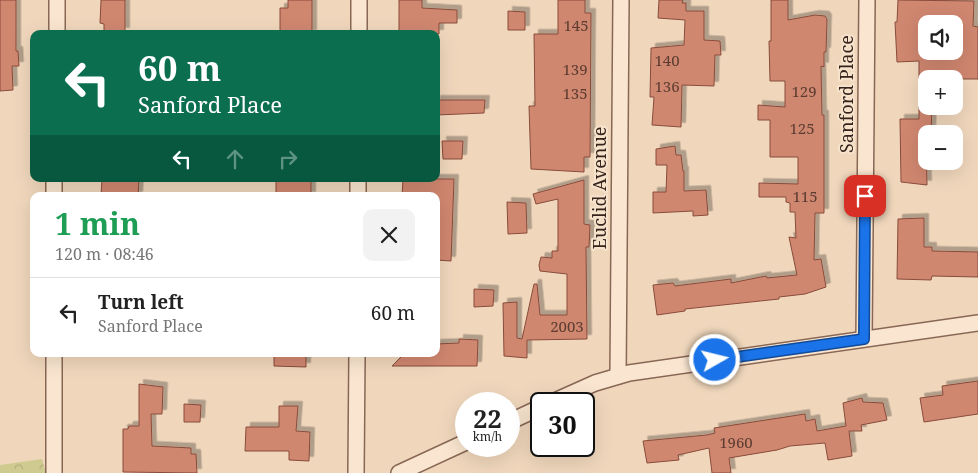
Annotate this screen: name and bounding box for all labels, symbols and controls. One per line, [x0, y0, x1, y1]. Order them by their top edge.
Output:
house number: 145 [563, 15, 589, 35]
map controls [918, 15, 963, 170]
button: sound [918, 15, 963, 60]
street label: Sanford Place [834, 35, 858, 153]
text: 60 m [138, 44, 221, 91]
icon: left [55, 50, 120, 115]
house number: 140 [654, 50, 680, 70]
house number: 139 [562, 59, 588, 79]
button: + [918, 70, 963, 115]
house number: 136 [654, 76, 680, 96]
house number: 129 [791, 81, 817, 101]
house number: 135 [562, 83, 588, 103]
text: Sanford Place [138, 89, 282, 119]
house number: 125 [789, 118, 815, 138]
button: − [918, 125, 963, 170]
street label: Euclid Avenue [587, 127, 611, 249]
icon: left [168, 145, 196, 173]
icon: ahead [221, 145, 249, 173]
icon: right [274, 145, 302, 173]
pin [844, 175, 886, 217]
icon: arrive [851, 182, 879, 210]
house number: 115 [792, 186, 818, 206]
text: 1 min [55, 203, 140, 244]
button: close [363, 209, 415, 261]
text: 120 m · 08:46 [55, 243, 154, 265]
text: Turn left [98, 289, 184, 315]
icon: left [55, 299, 83, 327]
text: 60 m [371, 300, 415, 326]
text: Sanford Place [98, 315, 203, 337]
house number: 2003 [550, 316, 584, 336]
position arrow [688, 333, 740, 385]
speed limit sign: 30 [530, 392, 595, 457]
text: 22 [473, 401, 502, 435]
text: km/h [473, 428, 502, 445]
house number: 1960 [719, 432, 753, 452]

